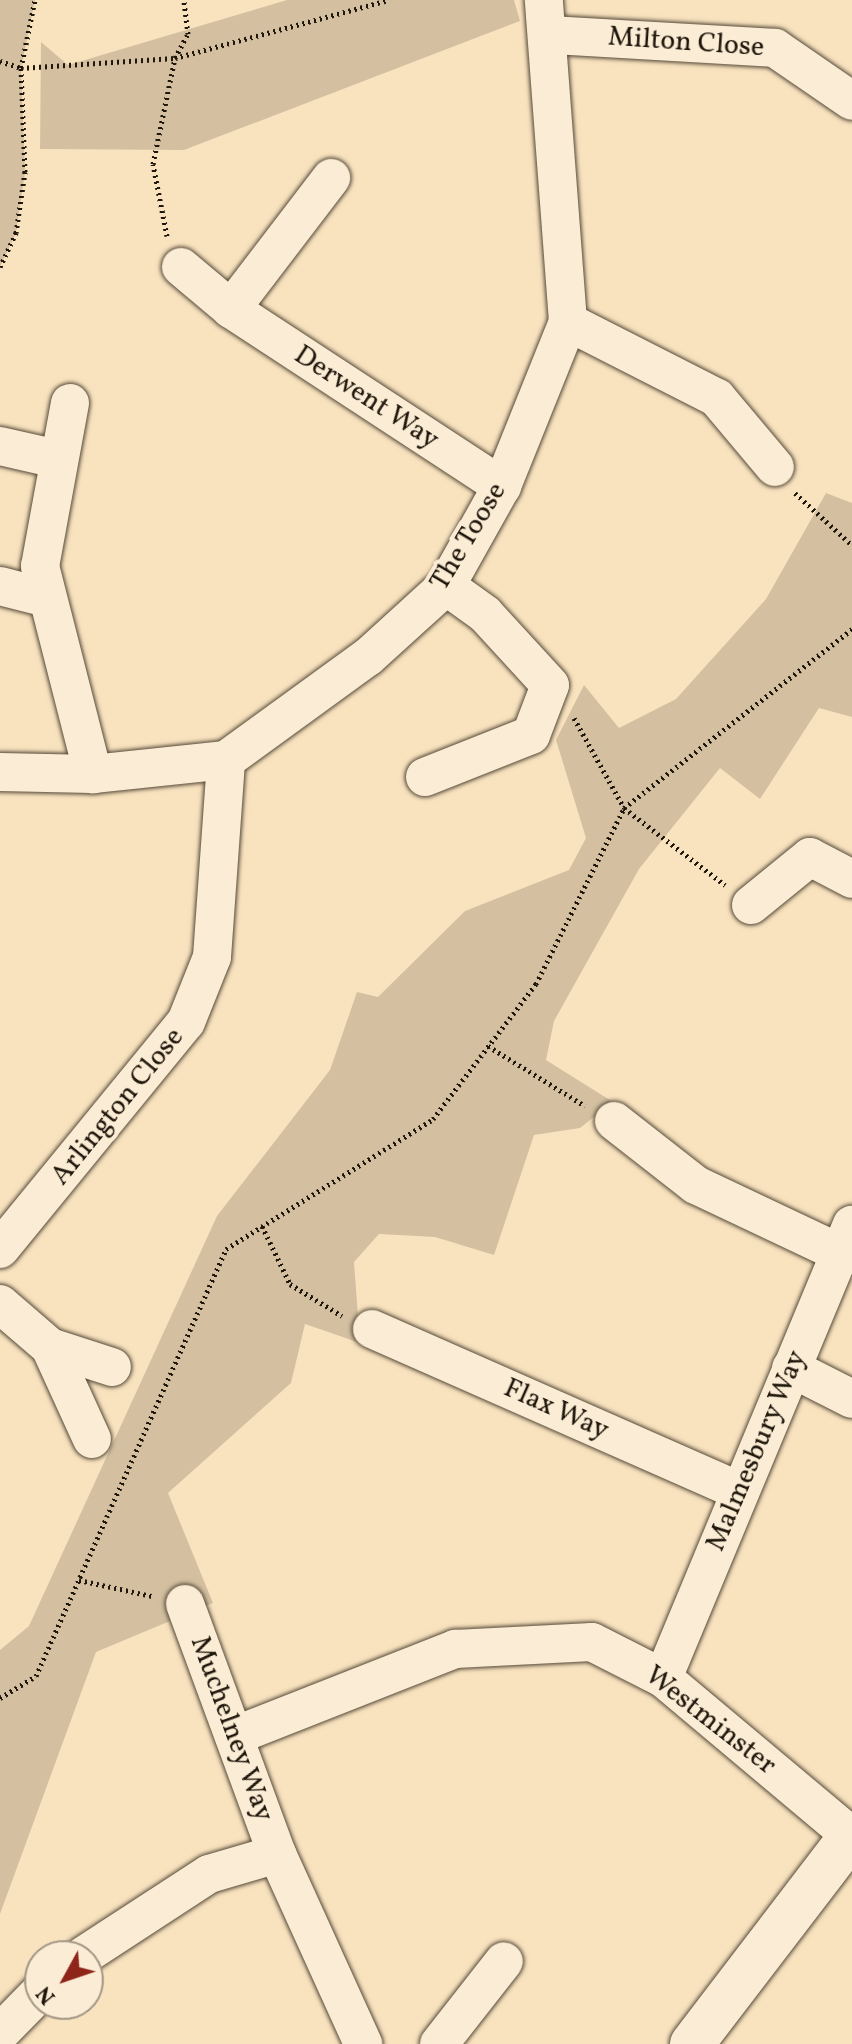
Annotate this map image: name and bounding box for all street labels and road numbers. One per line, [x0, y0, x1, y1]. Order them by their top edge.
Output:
street label: Milton Close [607, 21, 765, 65]
street label: Derwent Way [287, 339, 445, 457]
street label: The Toose [423, 477, 515, 597]
street label: Arlington Close [44, 1021, 192, 1193]
street label: Malmesbury Way [699, 1345, 815, 1557]
street label: Flax Way [498, 1372, 614, 1448]
street label: Muchelney Way [182, 1631, 280, 1827]
street label: Westminster [638, 1659, 782, 1783]

